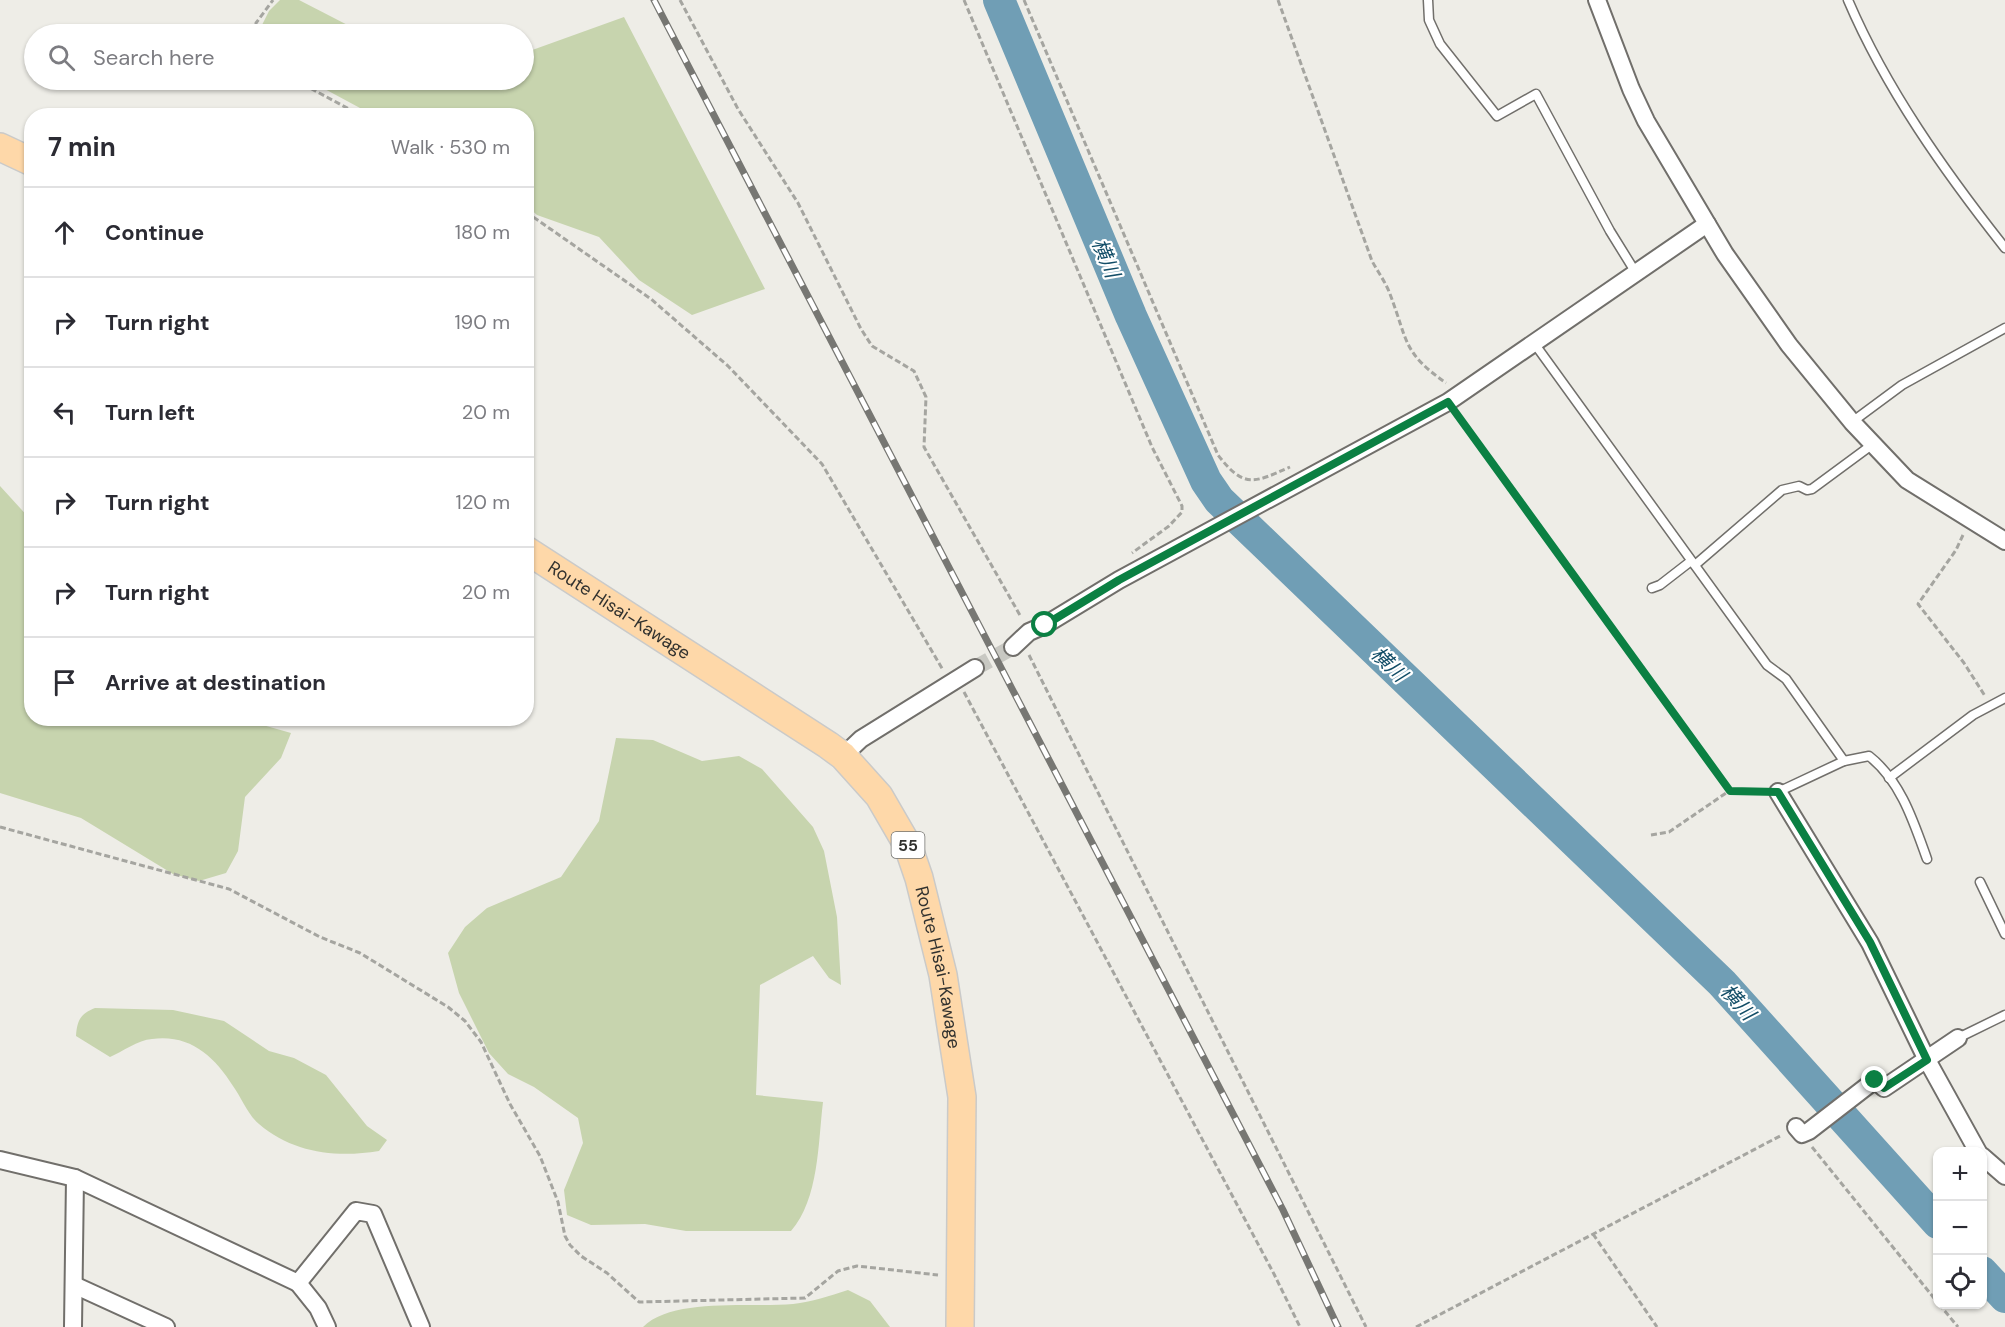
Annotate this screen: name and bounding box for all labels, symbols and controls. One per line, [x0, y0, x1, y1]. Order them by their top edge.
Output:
search box [24, 24, 534, 90]
icon: search [45, 41, 78, 74]
text: Search here [93, 43, 214, 72]
text: 7 min [48, 130, 116, 164]
text: Walk · 530 m [391, 134, 510, 160]
icon: ahead [48, 216, 81, 249]
text: Continue [105, 218, 204, 247]
text: 180 m [455, 219, 510, 245]
water label: 横川 [1086, 235, 1127, 283]
icon: right [48, 306, 81, 339]
text: Turn right [105, 308, 210, 337]
text: 190 m [454, 309, 510, 335]
icon: left [48, 396, 81, 429]
text: Turn left [105, 398, 195, 427]
text: 20 m [462, 399, 510, 425]
icon: right [48, 486, 81, 519]
text: Turn right [105, 488, 210, 517]
text: 120 m [456, 489, 510, 515]
street label: Route Hisai-Kawage [543, 555, 695, 665]
icon: right [48, 576, 81, 609]
text: Turn right [105, 578, 210, 607]
text: 20 m [462, 579, 510, 605]
route start [1031, 611, 1057, 637]
water label: 横川 [1366, 641, 1414, 689]
icon: arrive [48, 666, 81, 699]
text: Arrive at destination [105, 668, 326, 697]
road number: 55 [892, 832, 924, 858]
street label: Route Hisai-Kawage [909, 884, 966, 1050]
water label: 横川 [1715, 978, 1762, 1027]
route end [1861, 1066, 1887, 1092]
map controls [1933, 1147, 1987, 1309]
button: + [1933, 1147, 1987, 1201]
button: − [1933, 1201, 1987, 1255]
button: locate [1933, 1255, 1987, 1309]

